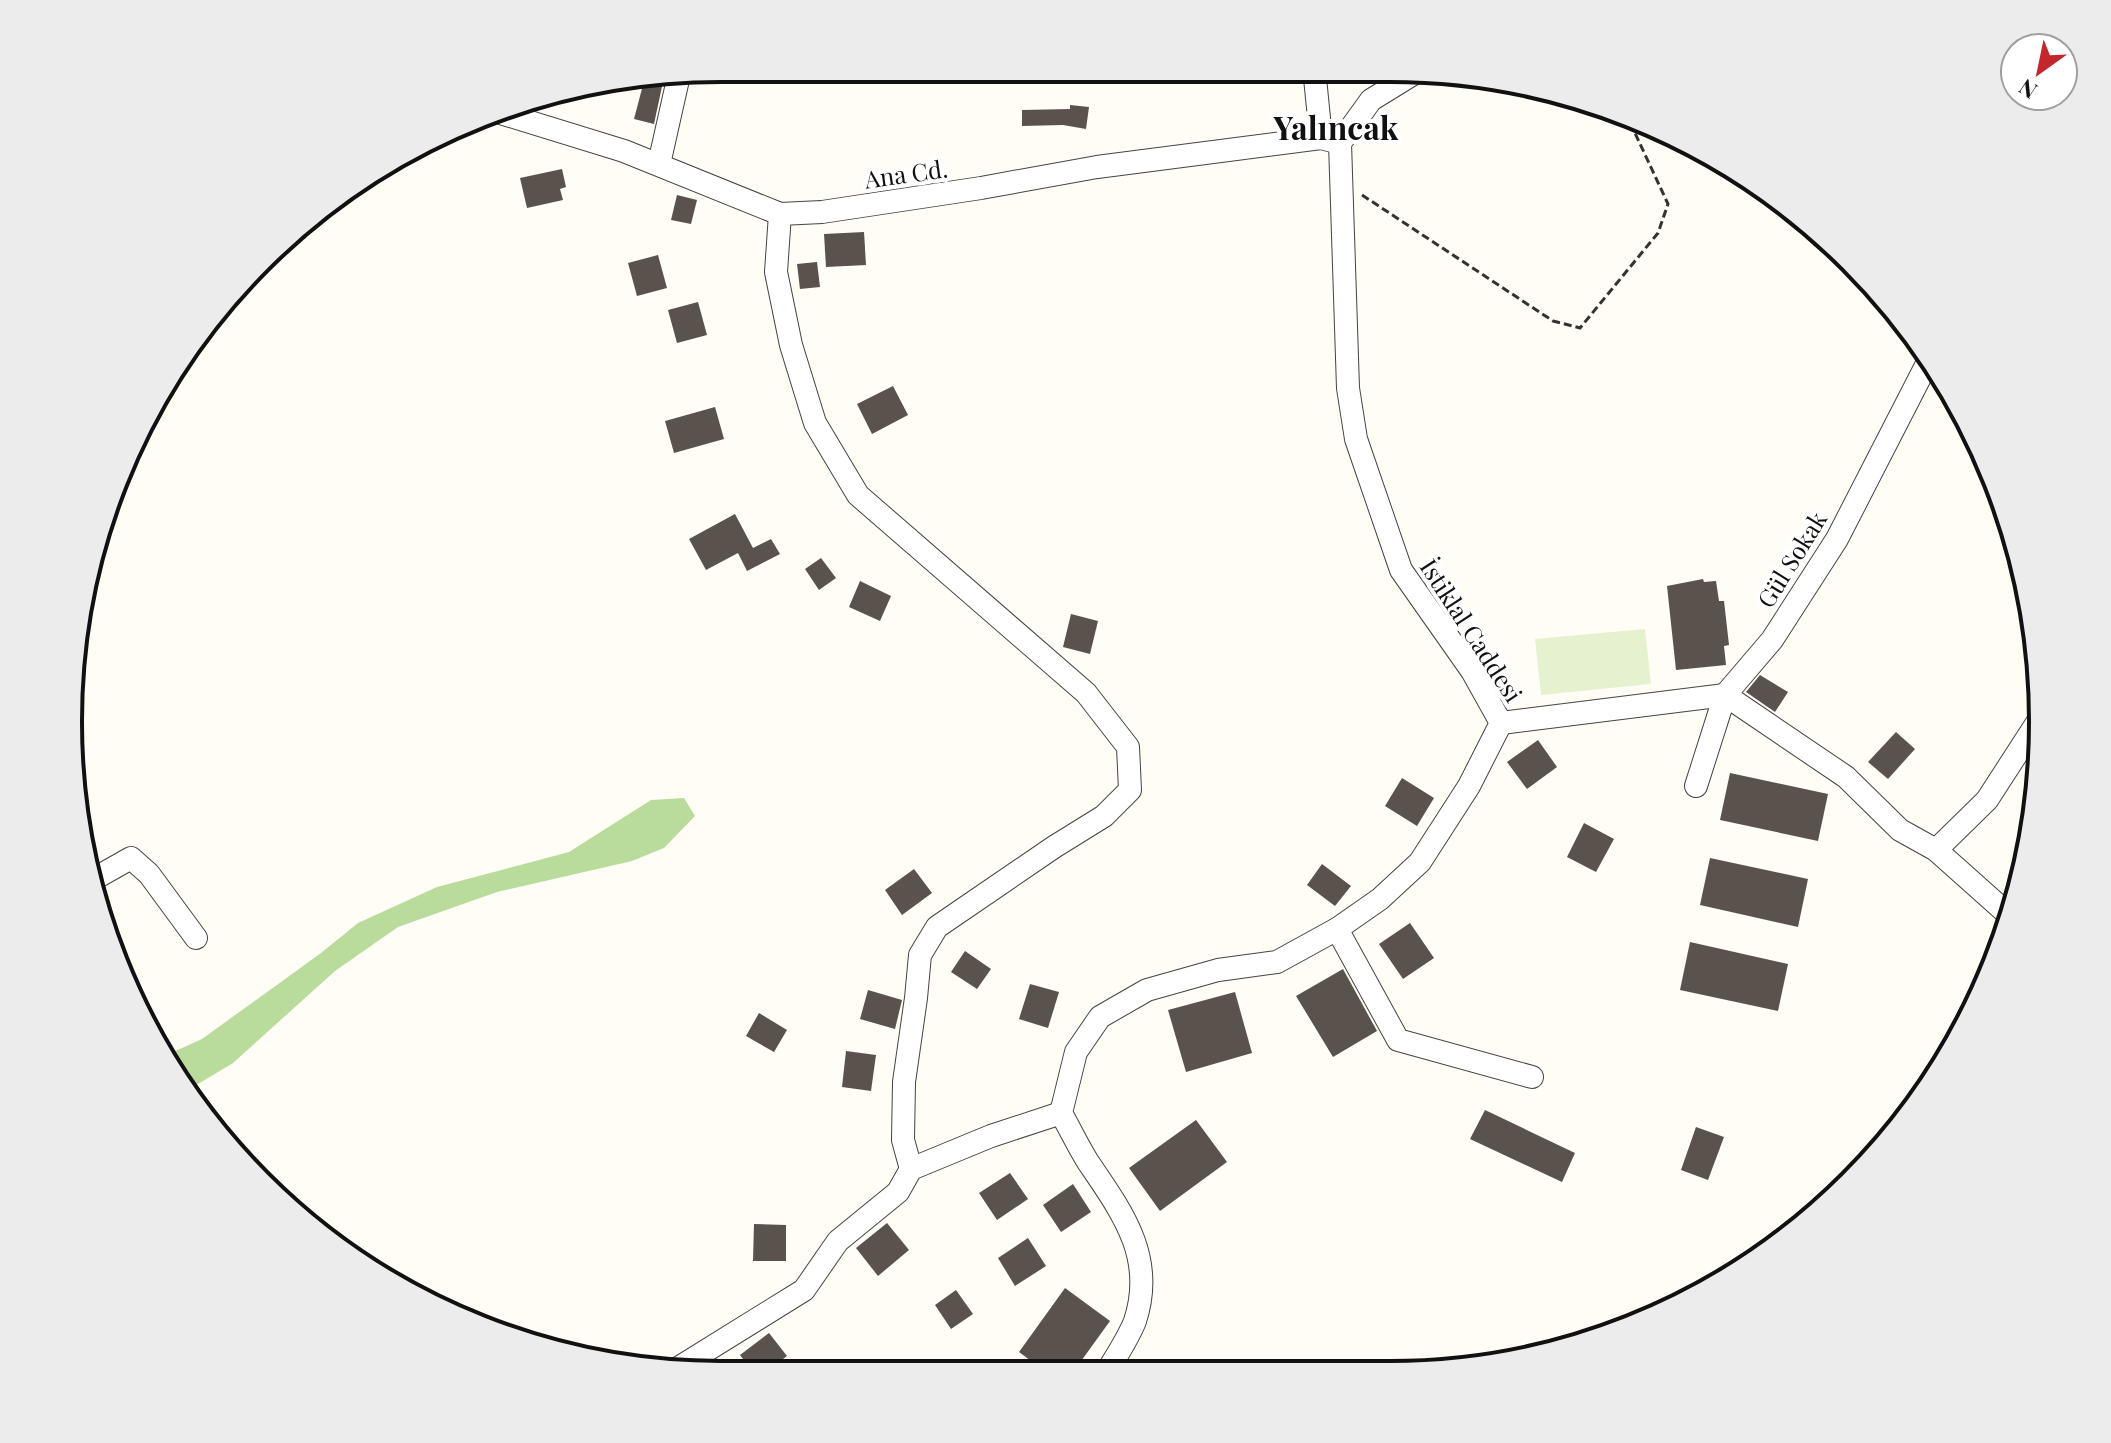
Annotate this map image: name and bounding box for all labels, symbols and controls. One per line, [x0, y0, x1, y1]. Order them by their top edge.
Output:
north arrow [1999, 32, 2079, 112]
text: N [2013, 73, 2042, 107]
district label: Yalıncak [1272, 105, 1399, 148]
street label: Ana Cd. [861, 151, 950, 195]
street label: Gül Sokak [1749, 504, 1834, 613]
street label: İstiklal Caddesi [1414, 552, 1530, 708]

